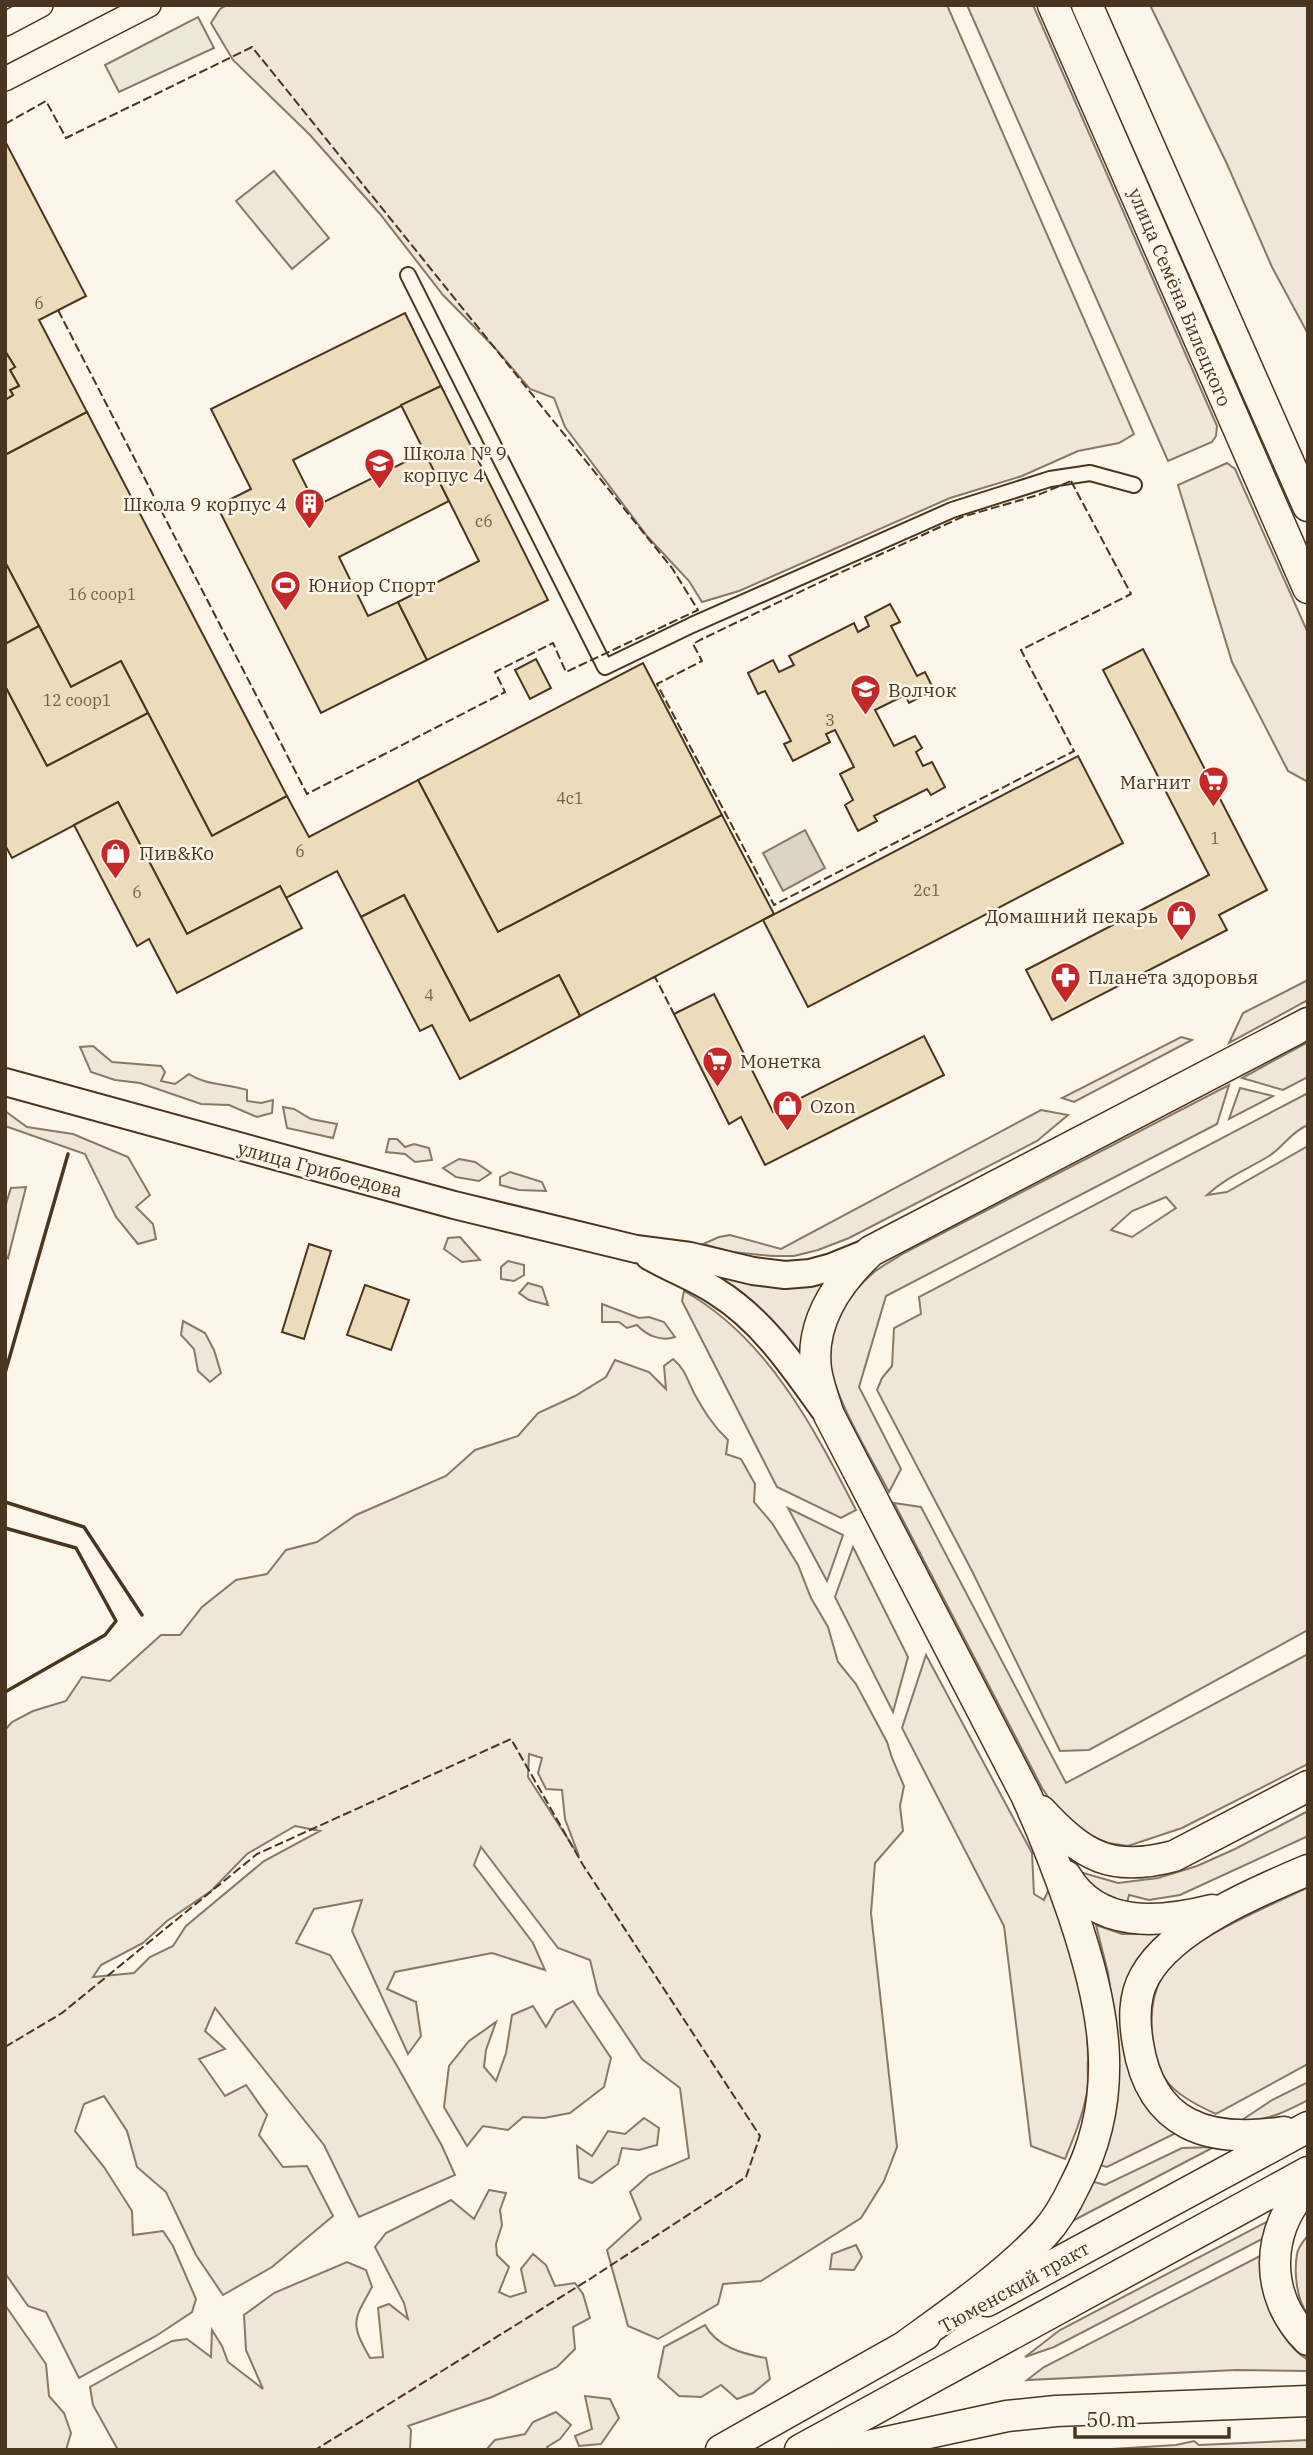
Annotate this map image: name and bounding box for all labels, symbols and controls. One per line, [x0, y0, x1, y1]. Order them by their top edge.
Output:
street label: улица Семёна Билецкого [1123, 184, 1237, 410]
house number: 6 [34, 293, 44, 313]
place label: Школа № 9 корпус 4 [403, 441, 507, 487]
school or university icon: Школа № 9 корпус 4 [363, 447, 397, 491]
building icon: Школа 9 корпус 4 [293, 487, 327, 531]
place label: Школа 9 корпус 4 [123, 492, 287, 516]
house number: с6 [475, 511, 493, 531]
sports icon: Юниор Спорт [268, 568, 302, 612]
place label: Юниор Спорт [308, 573, 436, 597]
house number: 16 соор1 [68, 584, 136, 604]
school or university icon: Волчок [848, 673, 882, 717]
place label: Волчок [888, 678, 957, 702]
house number: 12 соор1 [43, 690, 111, 710]
house number: 3 [825, 710, 835, 730]
supermarket icon: Магнит [1197, 765, 1231, 809]
place label: Магнит [1120, 770, 1191, 794]
house number: 4с1 [556, 788, 584, 808]
house number: 1 [1210, 828, 1220, 848]
shop icon: Пив&Ко [99, 836, 133, 880]
place label: Пив&Ко [139, 841, 214, 865]
house number: 6 [295, 841, 305, 861]
house number: 2с1 [913, 880, 941, 900]
house number: 6 [132, 882, 142, 902]
shop icon: Домашний пекарь [1164, 899, 1198, 943]
place label: Домашний пекарь [985, 904, 1158, 928]
pharmacy icon: Планета здоровья [1048, 960, 1082, 1004]
place label: Планета здоровья [1088, 965, 1258, 989]
house number: 4 [424, 985, 434, 1005]
supermarket icon: Монетка [700, 1044, 734, 1088]
place label: Монетка [740, 1049, 821, 1073]
shop icon: Ozon [770, 1089, 804, 1133]
place label: Ozon [810, 1094, 856, 1118]
street label: улица Грибоедова [235, 1135, 405, 1203]
street label: Тюменский тракт [935, 2236, 1093, 2338]
scale bar [1075, 2396, 1229, 2440]
text: 50 m [1086, 2405, 1136, 2433]

